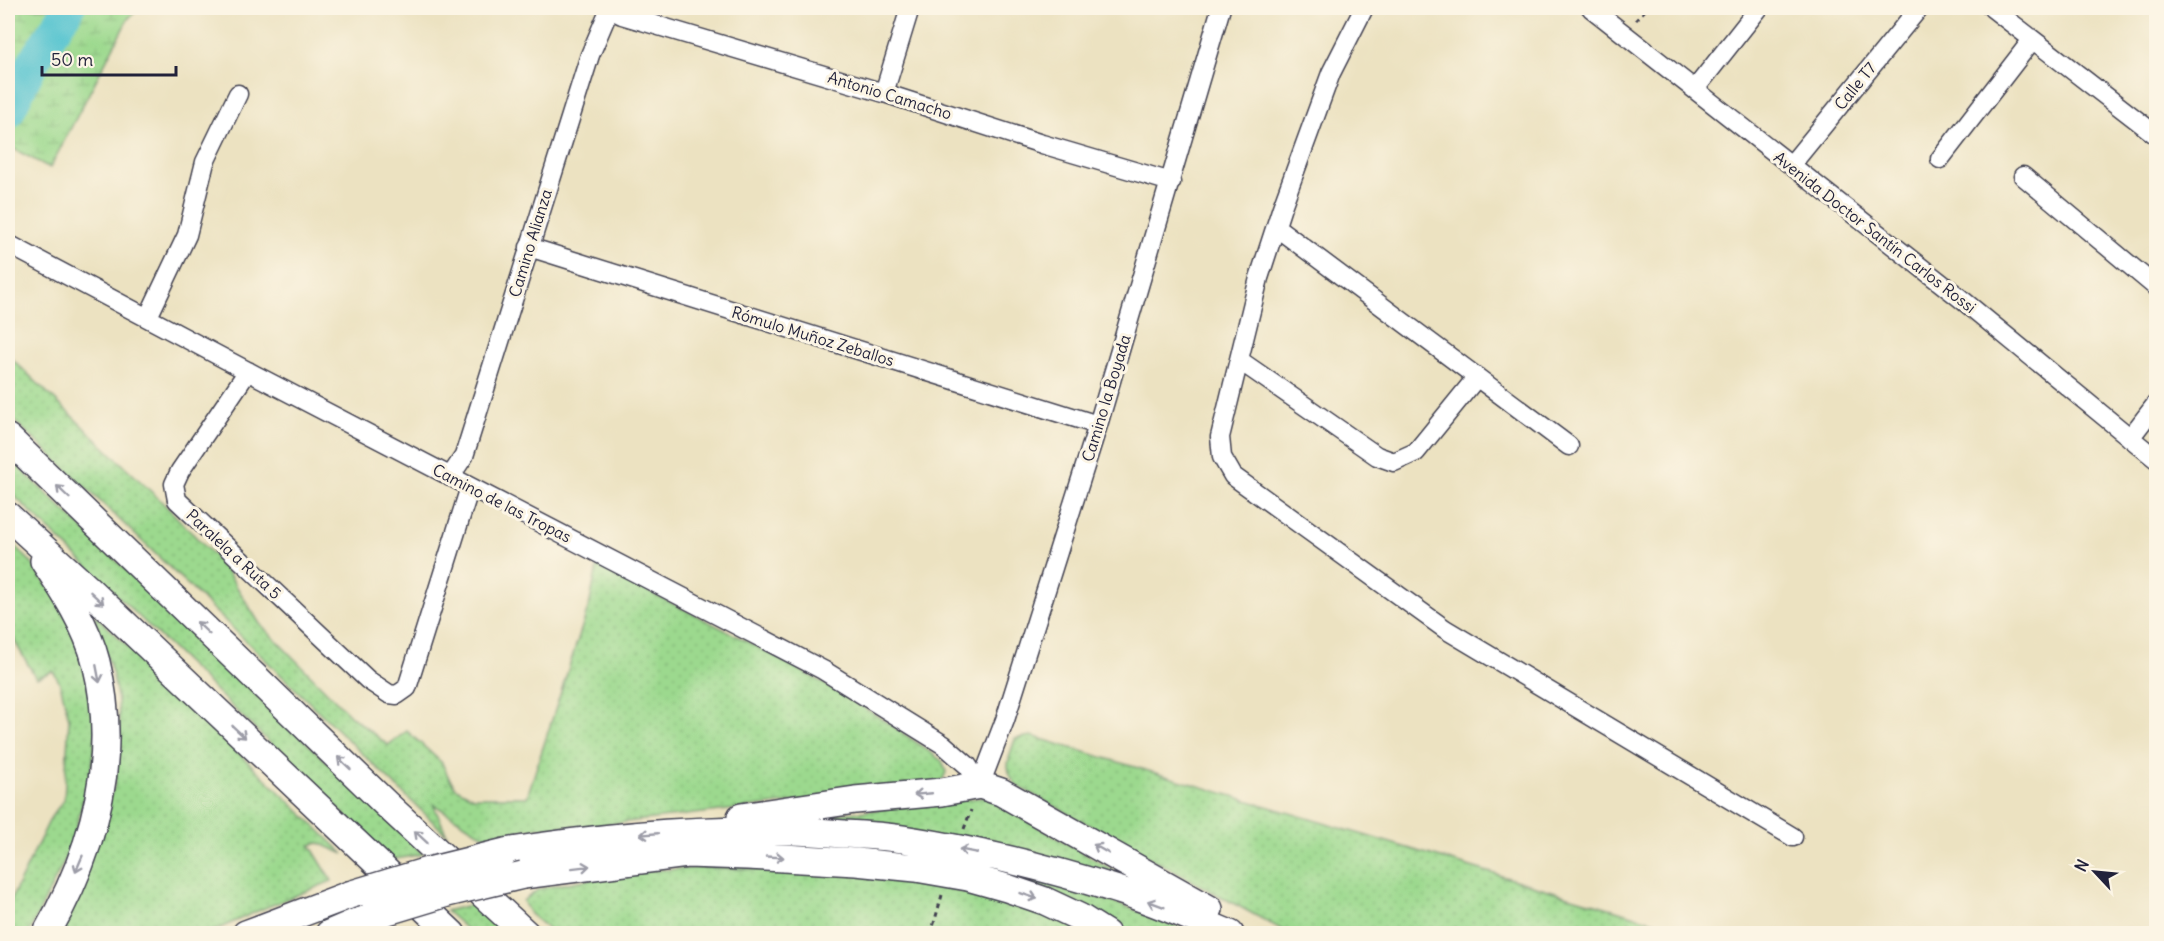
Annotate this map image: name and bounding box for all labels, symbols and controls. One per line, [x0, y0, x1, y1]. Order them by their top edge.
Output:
scale bar [42, 39, 176, 77]
text: 50 m [51, 48, 93, 71]
street label: Calle T7 [1830, 58, 1880, 114]
street label: Antonio Camacho [826, 67, 954, 123]
street label: Avenida Doctor Santín Carlos Rossi [1770, 147, 1980, 317]
street label: Camino Alianza [504, 187, 556, 299]
street label: Rómulo Muñoz Zeballos [729, 302, 897, 370]
street label: Camino la Boyada [1077, 332, 1135, 464]
street label: Camino de las Tropas [429, 459, 575, 547]
one-way arrow [56, 485, 71, 499]
street label: Paralela a Ruta 5 [182, 505, 286, 603]
one-way arrow [90, 590, 105, 605]
one-way arrow [196, 620, 211, 635]
one-way arrow [93, 663, 104, 683]
one-way arrow [231, 724, 246, 739]
one-way arrow [336, 756, 351, 771]
one-way arrow [913, 789, 933, 800]
one-way arrow [640, 829, 660, 840]
one-way arrow [414, 830, 429, 844]
north arrow [2065, 842, 2125, 902]
one-way arrow [1093, 843, 1110, 855]
one-way arrow [959, 845, 979, 856]
one-way arrow [764, 852, 784, 863]
one-way arrow [73, 855, 84, 873]
text: N [2070, 856, 2093, 875]
one-way arrow [570, 861, 590, 872]
one-way arrow [1019, 891, 1038, 902]
one-way arrow [1147, 898, 1166, 909]

